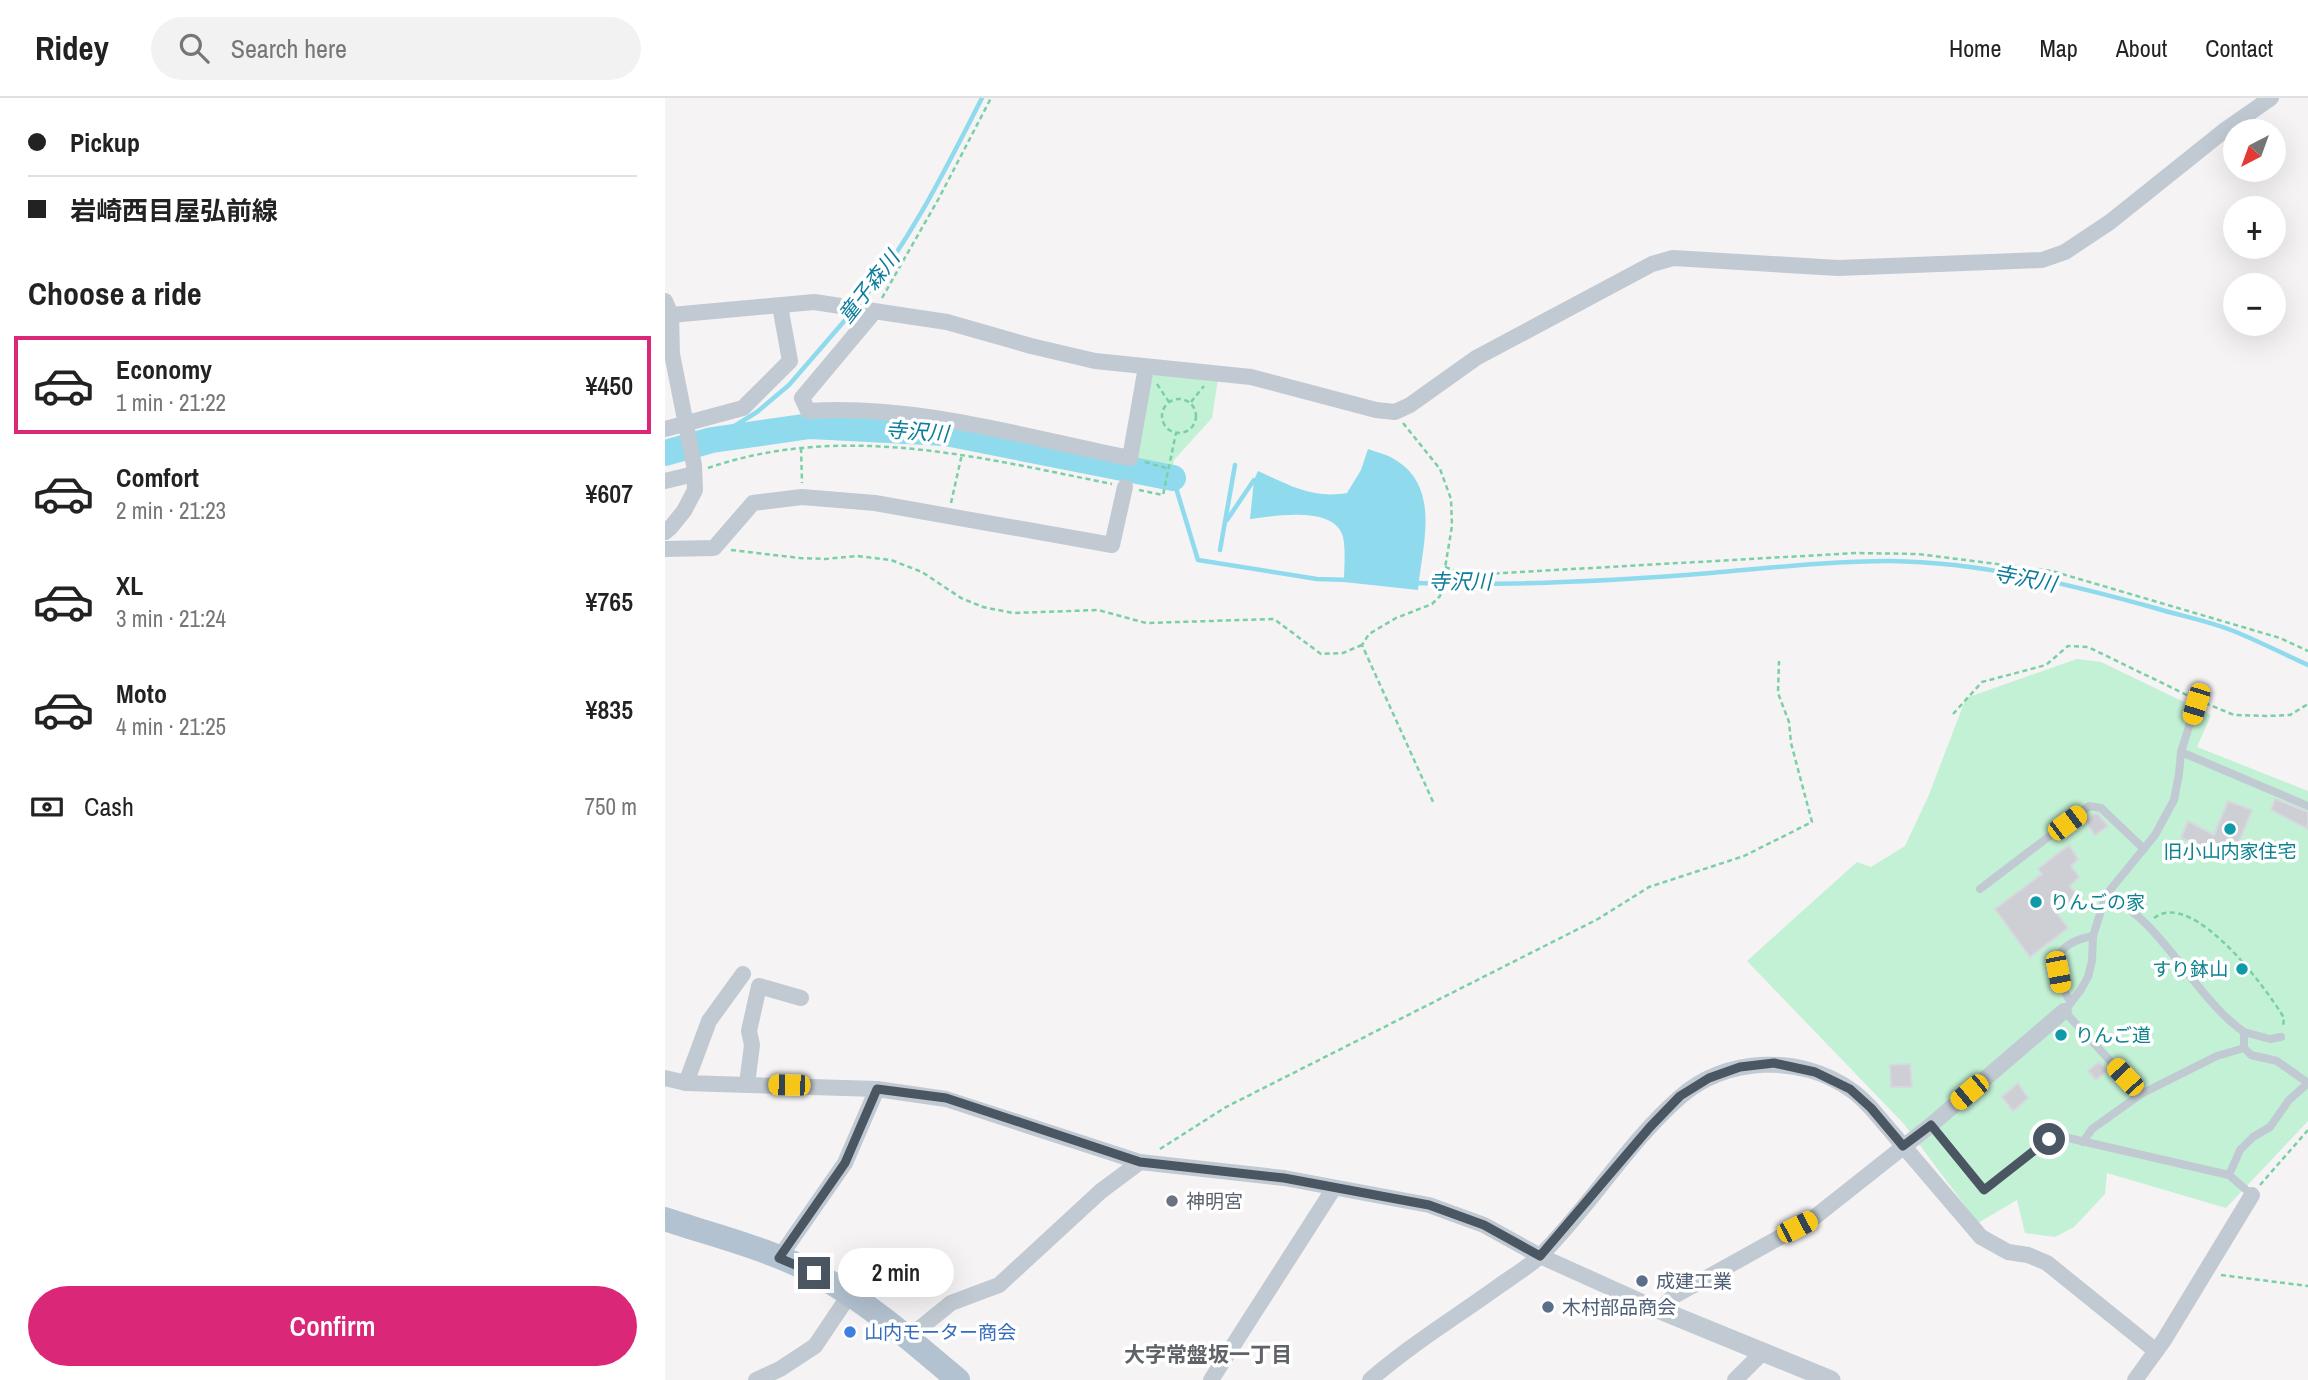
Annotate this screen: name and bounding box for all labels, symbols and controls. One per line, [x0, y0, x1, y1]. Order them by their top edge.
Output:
search box [151, 17, 641, 80]
text: Ridey [35, 26, 109, 70]
icon: search [175, 29, 213, 67]
text: Search here [231, 31, 347, 66]
text: Home [1949, 32, 2001, 64]
text: Map [2039, 32, 2078, 64]
text: About [2116, 32, 2167, 64]
text: Contact [2205, 32, 2273, 64]
north arrow [2223, 119, 2285, 182]
map controls [2223, 119, 2286, 336]
text: Pickup [70, 125, 140, 160]
text: 岩崎西目屋弘前線 [70, 193, 278, 228]
button: + [2223, 196, 2286, 259]
water label: 童子森川 [831, 243, 907, 329]
text: Choose a ride [28, 272, 202, 315]
button: − [2223, 273, 2286, 336]
text: Economy [116, 352, 212, 387]
icon: car [32, 354, 95, 417]
text: ¥450 [586, 368, 633, 403]
text: 1 min · 21:22 [116, 387, 226, 418]
water label: 寺沢川 [885, 415, 951, 448]
text: Comfort [116, 460, 199, 495]
icon: car [32, 462, 95, 525]
text: ¥607 [586, 476, 633, 511]
text: 2 min · 21:23 [116, 495, 226, 526]
water label: 寺沢川 [1991, 558, 2061, 599]
water label: 寺沢川 [1429, 567, 1493, 596]
text: XL [116, 568, 143, 603]
icon: car [32, 570, 95, 633]
text: ¥765 [586, 584, 633, 619]
text: 3 min · 21:24 [116, 603, 226, 634]
text: Moto [116, 676, 167, 711]
icon: car [32, 678, 95, 741]
car [2180, 681, 2213, 727]
text: ¥835 [586, 692, 633, 727]
text: 4 min · 21:25 [116, 711, 226, 742]
icon: cash [28, 788, 66, 826]
text: Cash [84, 789, 134, 824]
text: 750 m [585, 791, 637, 822]
car [2044, 802, 2091, 844]
marker: 旧小山内家住宅 [2222, 821, 2238, 837]
place label: 旧小山内家住宅 [2163, 838, 2297, 864]
place label: りんごの家 [2050, 889, 2145, 915]
marker: りんごの家 [2028, 894, 2044, 910]
car [2044, 949, 2073, 995]
place label: すり鉢山 [2152, 956, 2228, 982]
marker: すり鉢山 [2234, 961, 2250, 977]
place label: りんご道 [2075, 1022, 2151, 1048]
marker: りんご道 [2053, 1027, 2069, 1043]
car [2103, 1054, 2148, 1100]
car [1947, 1070, 1992, 1114]
car [768, 1074, 811, 1096]
route start [2033, 1123, 2065, 1155]
place label: 神明宮 [1186, 1188, 1243, 1214]
marker: 神明宮 [1164, 1193, 1180, 1209]
car [1774, 1208, 1821, 1246]
callout: 2 min [839, 1248, 954, 1298]
route end [798, 1257, 830, 1289]
text: 2 min [872, 1257, 920, 1288]
place label: 成建工業 [1656, 1268, 1732, 1294]
marker: 成建工業 [1634, 1273, 1650, 1289]
button: Confirm [28, 1286, 637, 1366]
place label: 木村部品商会 [1562, 1294, 1676, 1320]
marker: 木村部品商会 [1540, 1299, 1556, 1315]
place label: 山内モーター商会 [864, 1319, 1016, 1345]
marker: 山内モーター商会 [842, 1324, 858, 1340]
district label: 大字常盤坂一丁目 [1124, 1340, 1292, 1369]

